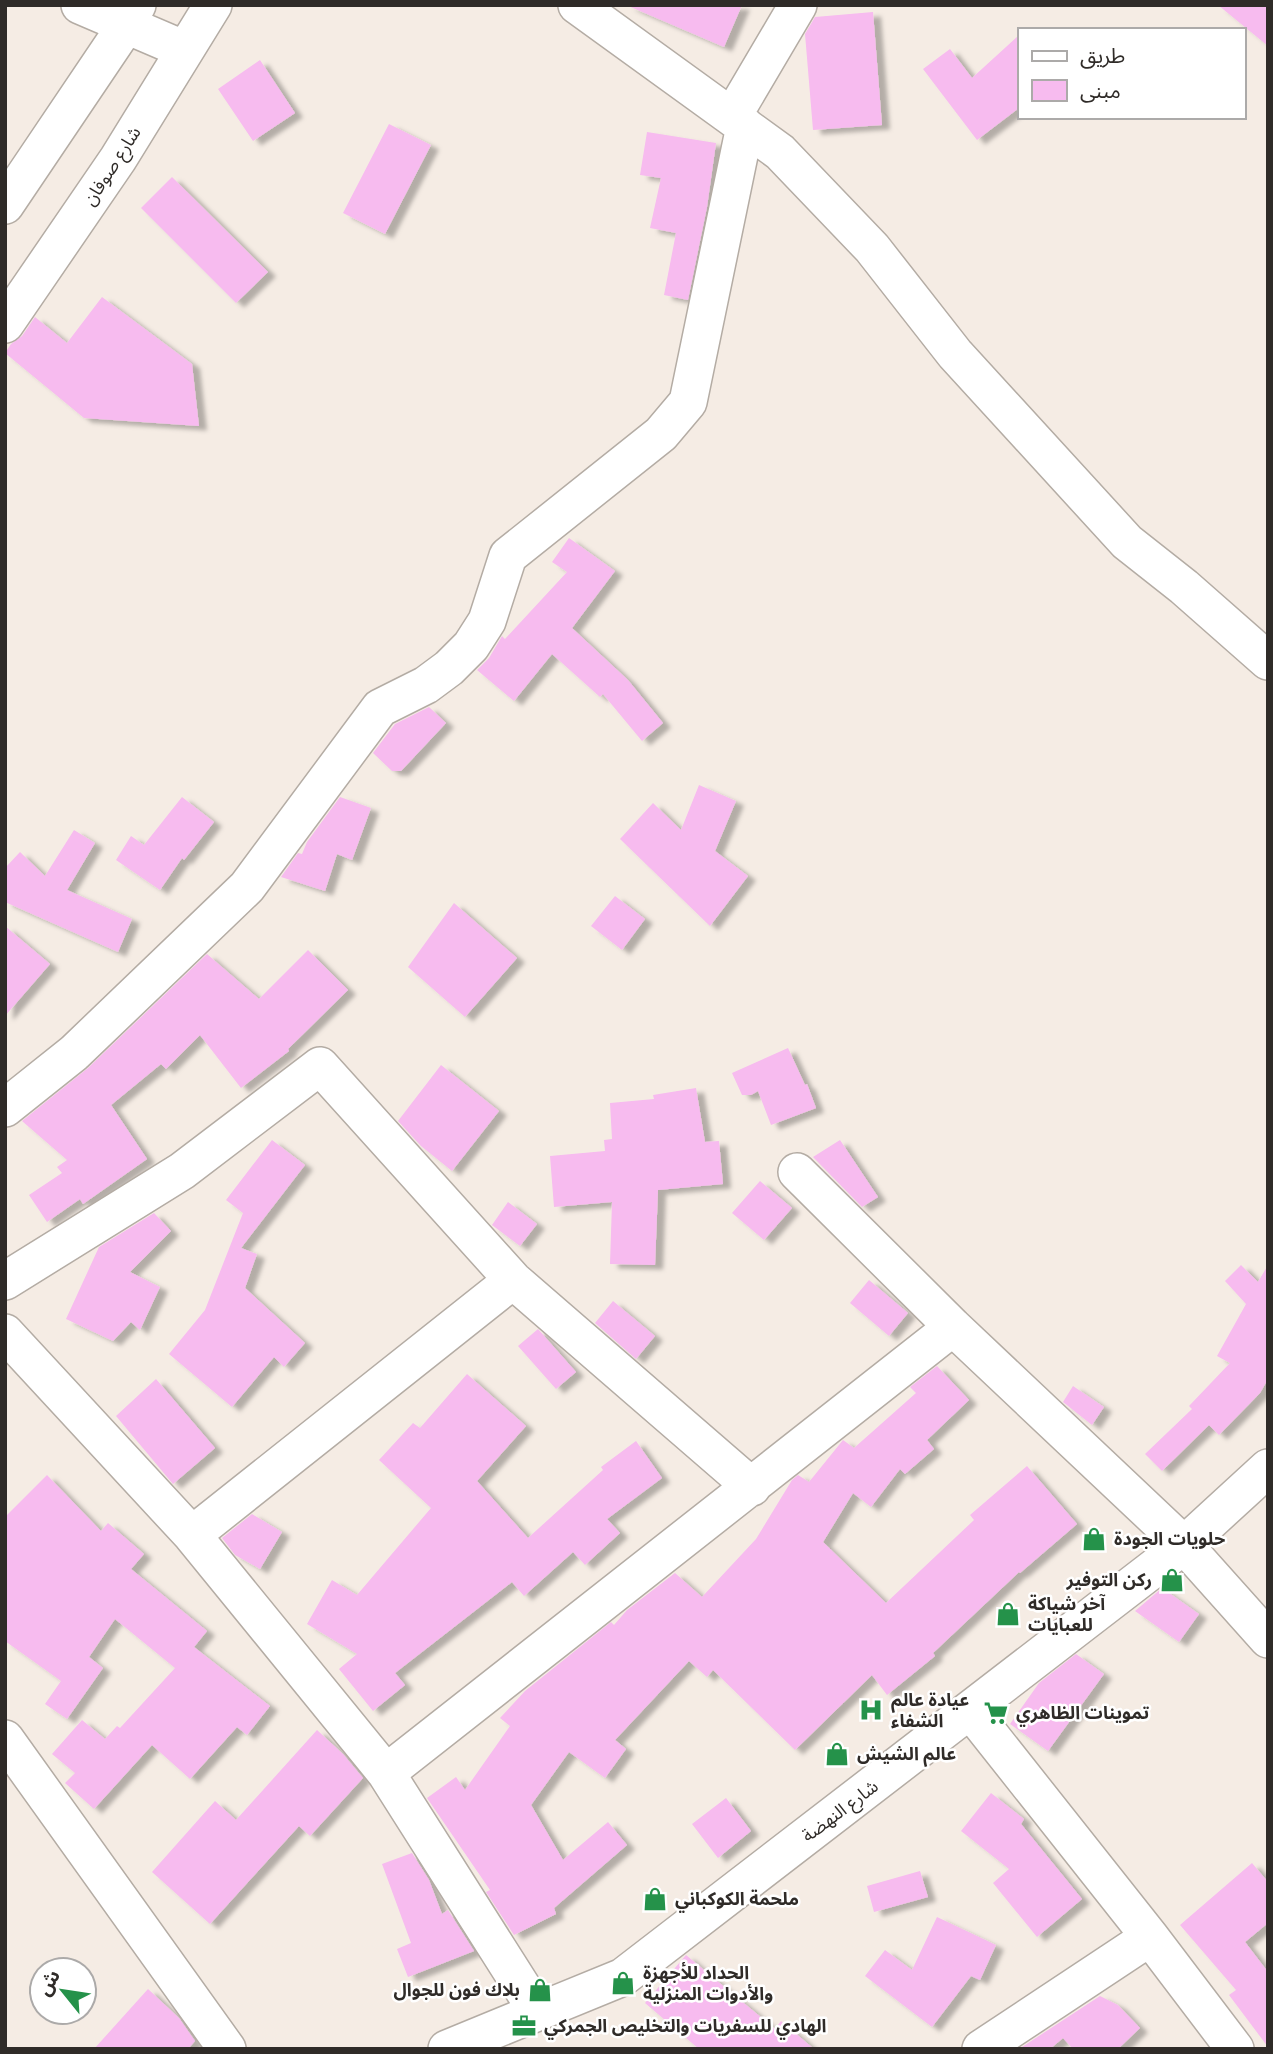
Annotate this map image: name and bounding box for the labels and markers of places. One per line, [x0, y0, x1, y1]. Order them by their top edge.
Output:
shop icon: حلويات الجودة [1080, 1525, 1108, 1553]
place label: حلويات الجودة [1114, 1528, 1225, 1549]
shop icon: ركن التوفير [1158, 1566, 1186, 1594]
place label: ركن التوفير [1066, 1569, 1152, 1591]
place label: آخر شياكة للعبايات [1028, 1593, 1106, 1635]
shop icon: آخر شياكة للعبايات [994, 1600, 1022, 1628]
place label: عيادة عالم الشفاء [891, 1689, 969, 1731]
hospital icon: عيادة عالم الشفاء [857, 1696, 885, 1724]
supermarket icon: تموينات الظاهري [982, 1699, 1010, 1727]
place label: تموينات الظاهري [1016, 1702, 1150, 1727]
shop icon: عالم الشيش [823, 1740, 851, 1768]
place label: عالم الشيش [857, 1743, 956, 1767]
shop icon: ملحمة الكوكباني [641, 1885, 669, 1913]
place label: ملحمة الكوكباني [675, 1888, 799, 1913]
place label: الحداد للأجهزة والأدوات المنزلية [643, 1961, 773, 2005]
shop icon: الحداد للأجهزة والأدوات المنزلية [609, 1969, 637, 1997]
shop icon: بلاك فون للجوال [526, 1976, 554, 2004]
place label: بلاك فون للجوال [393, 1979, 520, 2001]
office icon: الهادي للسفريات والتخليص الجمركي [510, 2012, 538, 2040]
place label: الهادي للسفريات والتخليص الجمركي [544, 2015, 826, 2040]

